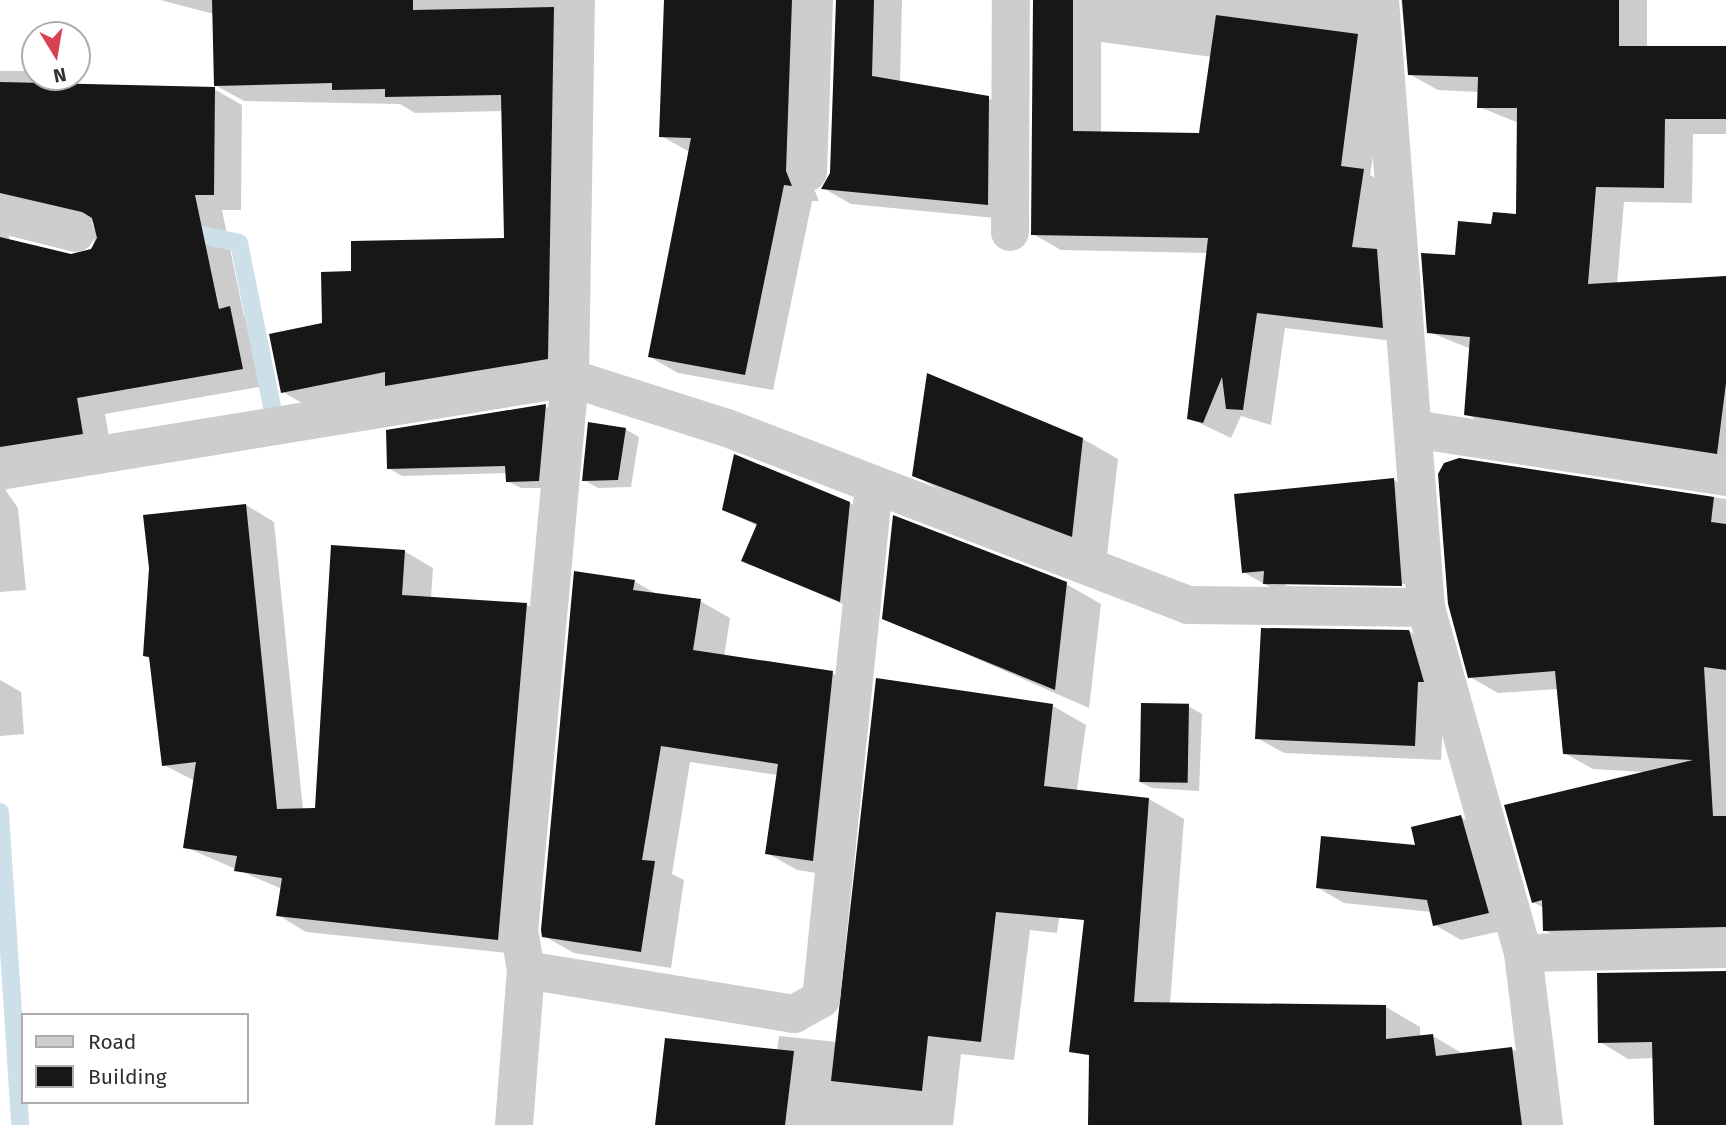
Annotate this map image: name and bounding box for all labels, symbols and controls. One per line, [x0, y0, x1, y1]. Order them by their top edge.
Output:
north arrow [21, 21, 91, 91]
text: N [51, 63, 68, 88]
legend [21, 1013, 248, 1104]
text: Road [88, 1029, 136, 1055]
text: Building [88, 1064, 167, 1090]

